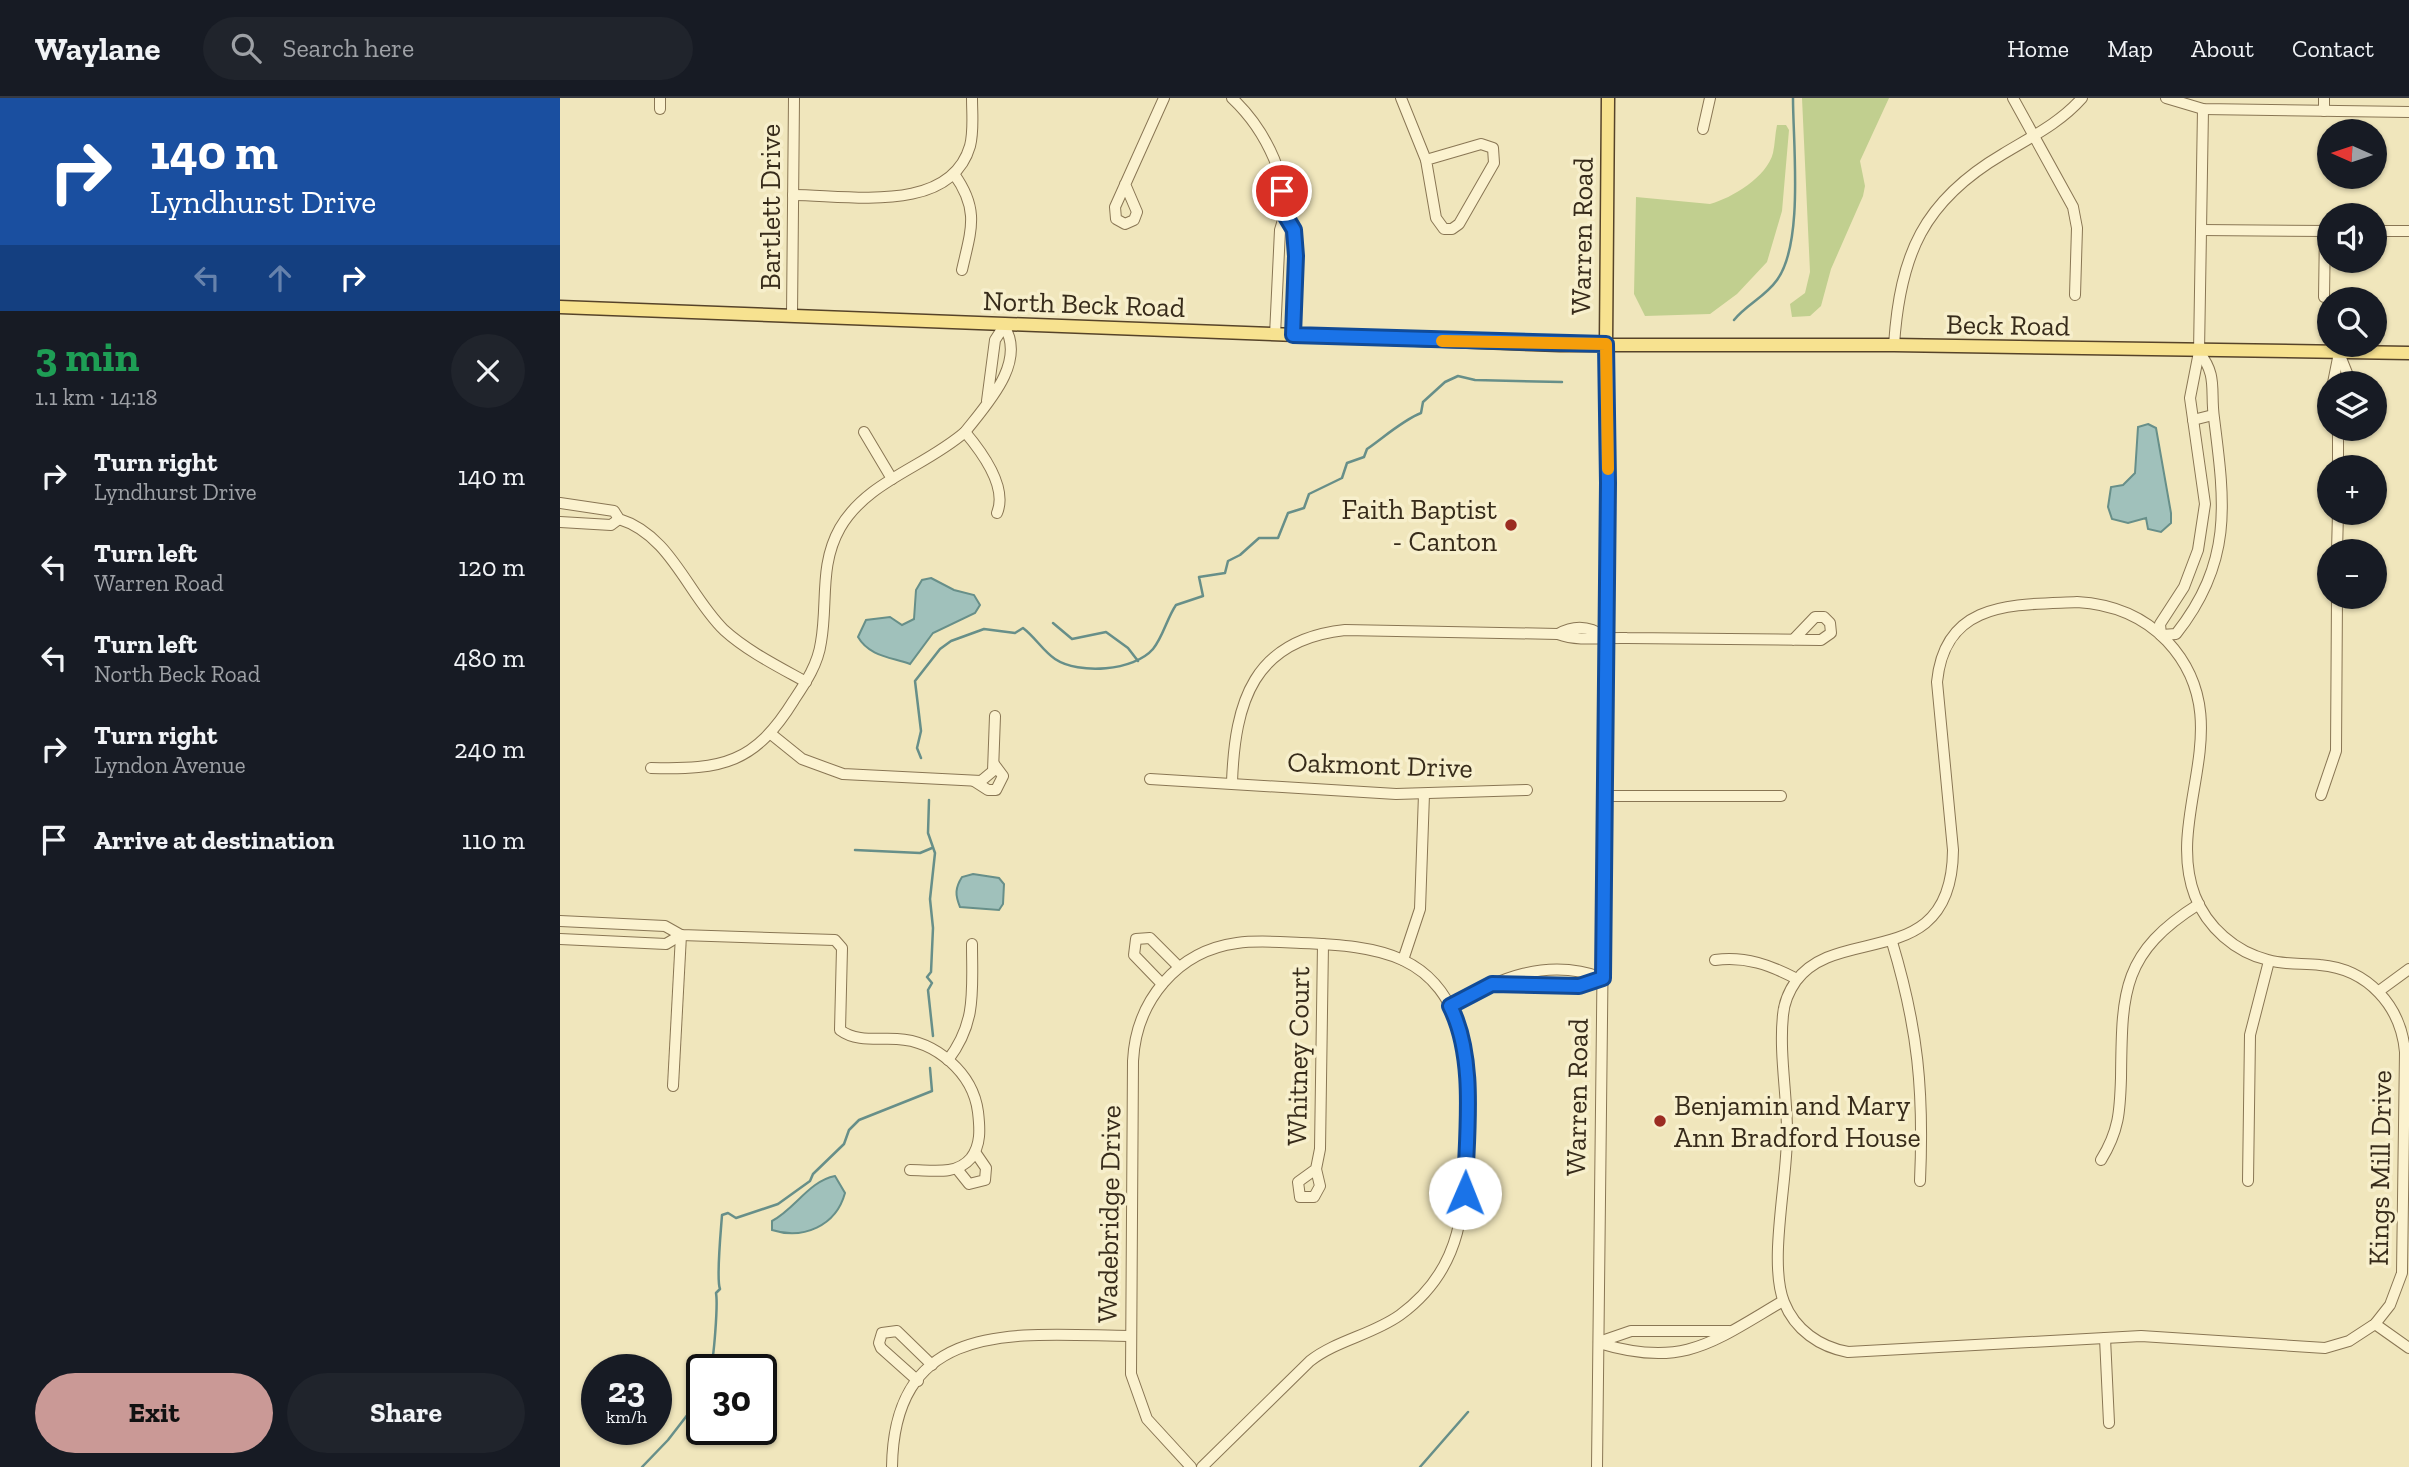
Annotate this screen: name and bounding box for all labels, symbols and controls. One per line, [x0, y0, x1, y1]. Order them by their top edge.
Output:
search box [203, 17, 693, 80]
text: Waylane [35, 29, 161, 68]
icon: search [227, 29, 265, 67]
text: Search here [283, 32, 414, 64]
text: Home [2007, 34, 2069, 63]
text: Map [2107, 34, 2153, 63]
text: About [2191, 34, 2254, 63]
text: Contact [2292, 34, 2374, 63]
north arrow [2317, 119, 2387, 189]
map controls [2317, 119, 2387, 609]
text: 140 m [150, 123, 278, 182]
street label: Bartlett Drive [754, 124, 787, 290]
icon: right [35, 126, 126, 217]
street label: Warren Road [1564, 157, 1600, 315]
pin [1252, 161, 1312, 221]
icon: arrive [1263, 172, 1301, 210]
text: Lyndhurst Drive [150, 183, 376, 221]
button: sound [2317, 203, 2387, 273]
icon: left [188, 259, 226, 297]
icon: ahead [261, 259, 299, 297]
icon: right [334, 259, 372, 297]
street label: North Beck Road [982, 284, 1186, 324]
button: search [2317, 287, 2387, 357]
street label: Beck Road [1946, 307, 2070, 343]
text: 3 min [35, 331, 140, 382]
button: close [451, 334, 525, 408]
button: layers [2317, 371, 2387, 441]
text: 1.1 km · 14:18 [35, 383, 158, 411]
text: Turn right [94, 446, 217, 478]
button: + [2317, 455, 2387, 525]
icon: right [35, 457, 73, 495]
text: 140 m [458, 460, 525, 492]
text: Lyndhurst Drive [94, 478, 257, 506]
place label: Faith Baptist - Canton [1342, 493, 1498, 558]
marker: Faith Baptist - Canton [1503, 517, 1519, 533]
text: Turn left [94, 537, 197, 569]
button: − [2317, 539, 2387, 609]
icon: left [35, 548, 73, 586]
text: 120 m [458, 551, 525, 583]
text: Warren Road [94, 569, 224, 597]
text: Turn left [94, 628, 197, 660]
icon: left [35, 639, 73, 677]
text: 480 m [454, 642, 525, 674]
text: North Beck Road [94, 660, 260, 688]
text: Turn right [94, 719, 217, 751]
icon: right [35, 730, 73, 768]
text: 240 m [454, 733, 525, 765]
street label: Oakmont Drive [1287, 745, 1473, 785]
text: Lyndon Avenue [94, 751, 246, 779]
icon: arrive [35, 821, 73, 859]
text: Arrive at destination [94, 824, 334, 856]
text: 110 m [462, 824, 525, 856]
street label: Whitney Court [1280, 966, 1316, 1146]
street label: Warren Road [1559, 1018, 1595, 1176]
street label: Kings Mill Drive [2362, 1070, 2398, 1266]
place label: Benjamin and Mary Ann Bradford House [1674, 1089, 1921, 1154]
street label: Wadebridge Drive [1091, 1105, 1127, 1323]
marker: Benjamin and Mary Ann Bradford House [1652, 1113, 1668, 1129]
position arrow [1428, 1156, 1502, 1230]
speed limit sign: 30 [686, 1354, 777, 1445]
text: 23 [608, 1369, 645, 1411]
button: Exit [35, 1373, 273, 1453]
button: Share [287, 1373, 525, 1453]
text: km/h [606, 1406, 647, 1428]

